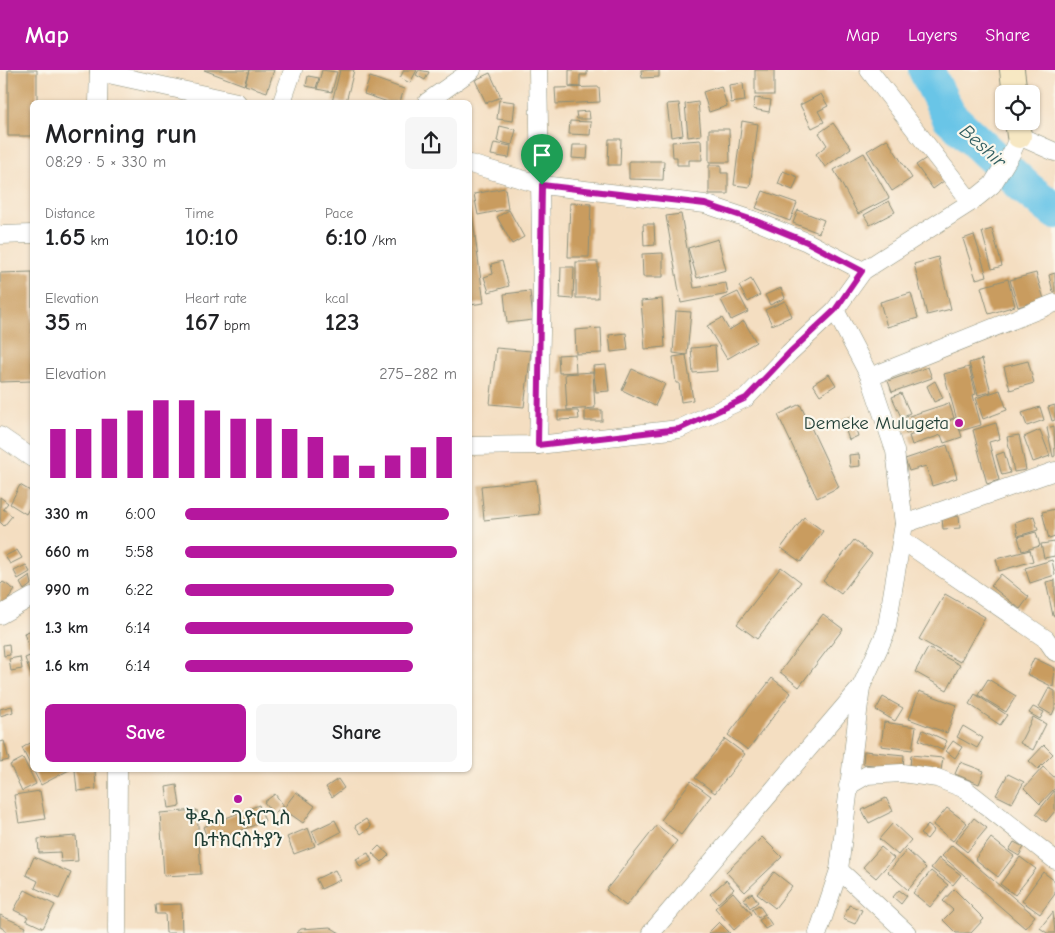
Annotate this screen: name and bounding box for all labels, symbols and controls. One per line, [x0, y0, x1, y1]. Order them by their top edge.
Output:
text: Map [25, 21, 69, 49]
text: Map [846, 25, 880, 46]
text: Layers [908, 25, 957, 46]
text: Share [985, 25, 1030, 46]
map controls [995, 85, 1040, 130]
button: locate [995, 85, 1040, 130]
button: share [405, 117, 457, 169]
text: Morning run [45, 118, 197, 150]
water label: Beshir [955, 119, 1012, 173]
pin [521, 134, 563, 185]
icon: arrive [528, 141, 556, 169]
text: 08:29 · 5 × 330 m [45, 153, 166, 171]
text: Distance [45, 205, 95, 222]
text: Time [185, 205, 214, 222]
text: Pace [325, 205, 353, 222]
text: 1.65 [45, 222, 86, 251]
text: 10:10 [185, 222, 238, 251]
text: 6:10 [325, 222, 367, 251]
text: km [86, 232, 109, 249]
text: /km [367, 232, 397, 249]
text: Elevation [45, 290, 99, 307]
text: Heart rate [185, 290, 247, 307]
text: kcal [325, 290, 349, 307]
text: 35 [45, 307, 71, 336]
text: 167 [185, 307, 219, 336]
text: 123 [325, 307, 360, 336]
text: m [71, 317, 87, 334]
text: bpm [219, 317, 250, 334]
text: Elevation [45, 365, 106, 383]
text: 275–282 m [379, 365, 457, 383]
place label: Demeke Mulugeta [804, 412, 949, 434]
marker: Demeke Mulugeta [953, 417, 965, 429]
text: 330 m [45, 505, 88, 523]
text: 6:00 [125, 505, 156, 523]
text: 660 m [45, 543, 89, 561]
text: 5:58 [125, 543, 153, 561]
text: 990 m [45, 581, 89, 599]
text: 6:22 [125, 581, 153, 599]
text: 1.3 km [45, 619, 88, 637]
text: 6:14 [125, 619, 151, 637]
text: 1.6 km [45, 657, 89, 675]
text: 6:14 [125, 657, 151, 675]
button: Save [45, 704, 246, 762]
button: Share [256, 704, 457, 762]
marker: ቅዱስ ጊዮርጊስ ቤተክርስትያን [232, 793, 244, 805]
place label: ቅዱስ ጊዮርጊስ ቤተክርስትያን [185, 807, 291, 851]

